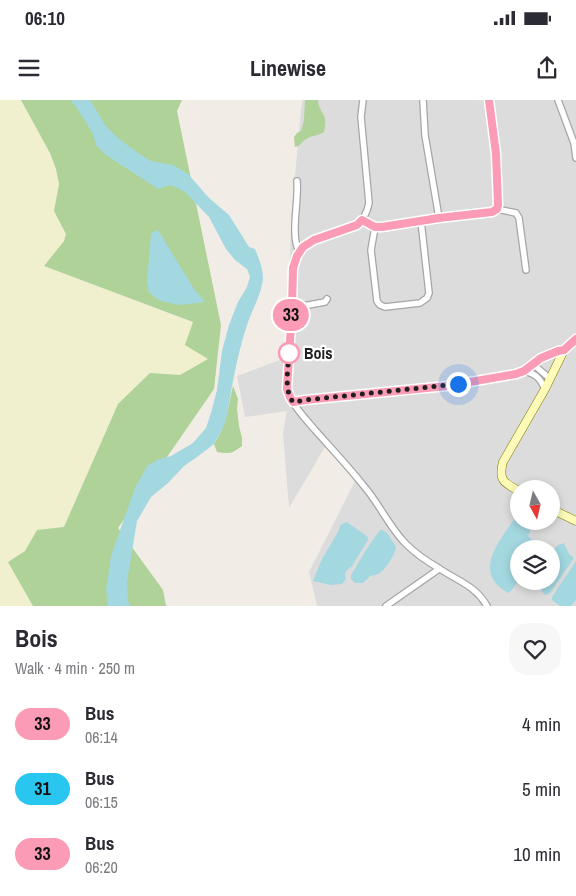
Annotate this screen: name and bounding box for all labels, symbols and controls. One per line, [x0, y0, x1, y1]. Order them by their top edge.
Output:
text: 06:10 [25, 5, 65, 31]
text: Linewise [250, 53, 326, 83]
icon: menu [15, 54, 43, 82]
icon: share [533, 54, 561, 82]
line badge: 33 [268, 299, 314, 331]
text: 33 [283, 302, 299, 327]
marker: Bois [278, 342, 300, 364]
place label: Bois [304, 342, 332, 364]
your location [446, 372, 471, 397]
north arrow [510, 480, 560, 530]
map controls [510, 480, 560, 590]
button: layers [510, 540, 560, 590]
text: Bois [15, 622, 58, 654]
button: heart [509, 623, 561, 675]
text: Walk · 4 min · 250 m [15, 657, 135, 679]
text: Bus [85, 700, 114, 726]
text: 33 [34, 711, 51, 736]
text: 4 min [522, 711, 561, 737]
text: 06:14 [85, 726, 118, 748]
text: Bus [85, 765, 114, 791]
text: 31 [34, 776, 51, 801]
text: 5 min [522, 776, 561, 802]
text: 06:15 [85, 791, 118, 813]
text: Bus [85, 830, 114, 856]
text: 33 [34, 841, 51, 866]
text: 10 min [513, 841, 561, 867]
text: 06:20 [85, 856, 118, 878]

